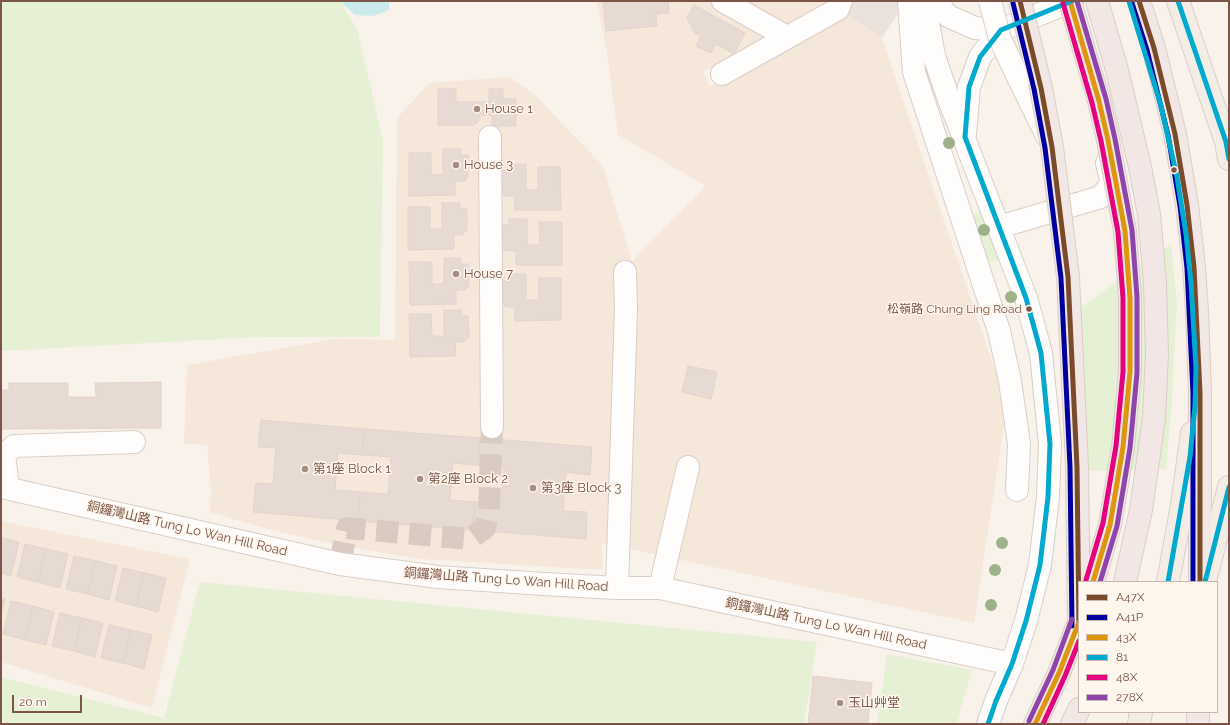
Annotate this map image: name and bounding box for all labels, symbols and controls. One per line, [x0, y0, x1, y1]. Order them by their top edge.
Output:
place label: House 1 [485, 101, 533, 117]
marker: House 1 [472, 104, 482, 114]
place label: House 3 [464, 157, 513, 173]
marker: House 3 [451, 160, 461, 170]
unlabelled marker [1169, 165, 1179, 175]
place label: House 7 [464, 266, 513, 282]
marker: House 7 [451, 269, 461, 279]
place label: 松嶺路 Chung Ling Road [887, 302, 1022, 316]
marker: 松嶺路 Chung Ling Road [1024, 304, 1034, 314]
place label: 第1座 Block 1 [313, 461, 391, 477]
marker: 第1座 Block 1 [300, 464, 310, 474]
place label: 第2座 Block 2 [428, 471, 508, 487]
marker: 第2座 Block 2 [415, 474, 425, 484]
place label: 第3座 Block 3 [541, 480, 621, 496]
marker: 第3座 Block 3 [528, 483, 538, 493]
street label: 銅鑼灣山路 Tung Lo Wan Hill Road [85, 498, 289, 560]
street label: 銅鑼灣山路 Tung Lo Wan Hill Road [403, 565, 609, 595]
legend [1078, 581, 1218, 713]
text: A47X [1116, 590, 1145, 604]
street label: 銅鑼灣山路 Tung Lo Wan Hill Road [724, 595, 928, 653]
text: A41P [1116, 610, 1143, 624]
text: 43X [1116, 630, 1137, 644]
text: 81 [1116, 650, 1128, 664]
text: 48X [1116, 670, 1137, 684]
scale bar [14, 687, 84, 713]
text: 278X [1116, 690, 1143, 704]
text: 20 m [19, 695, 47, 709]
place label: 玉山艸堂 [848, 695, 900, 711]
marker: 玉山艸堂 [835, 698, 845, 708]

